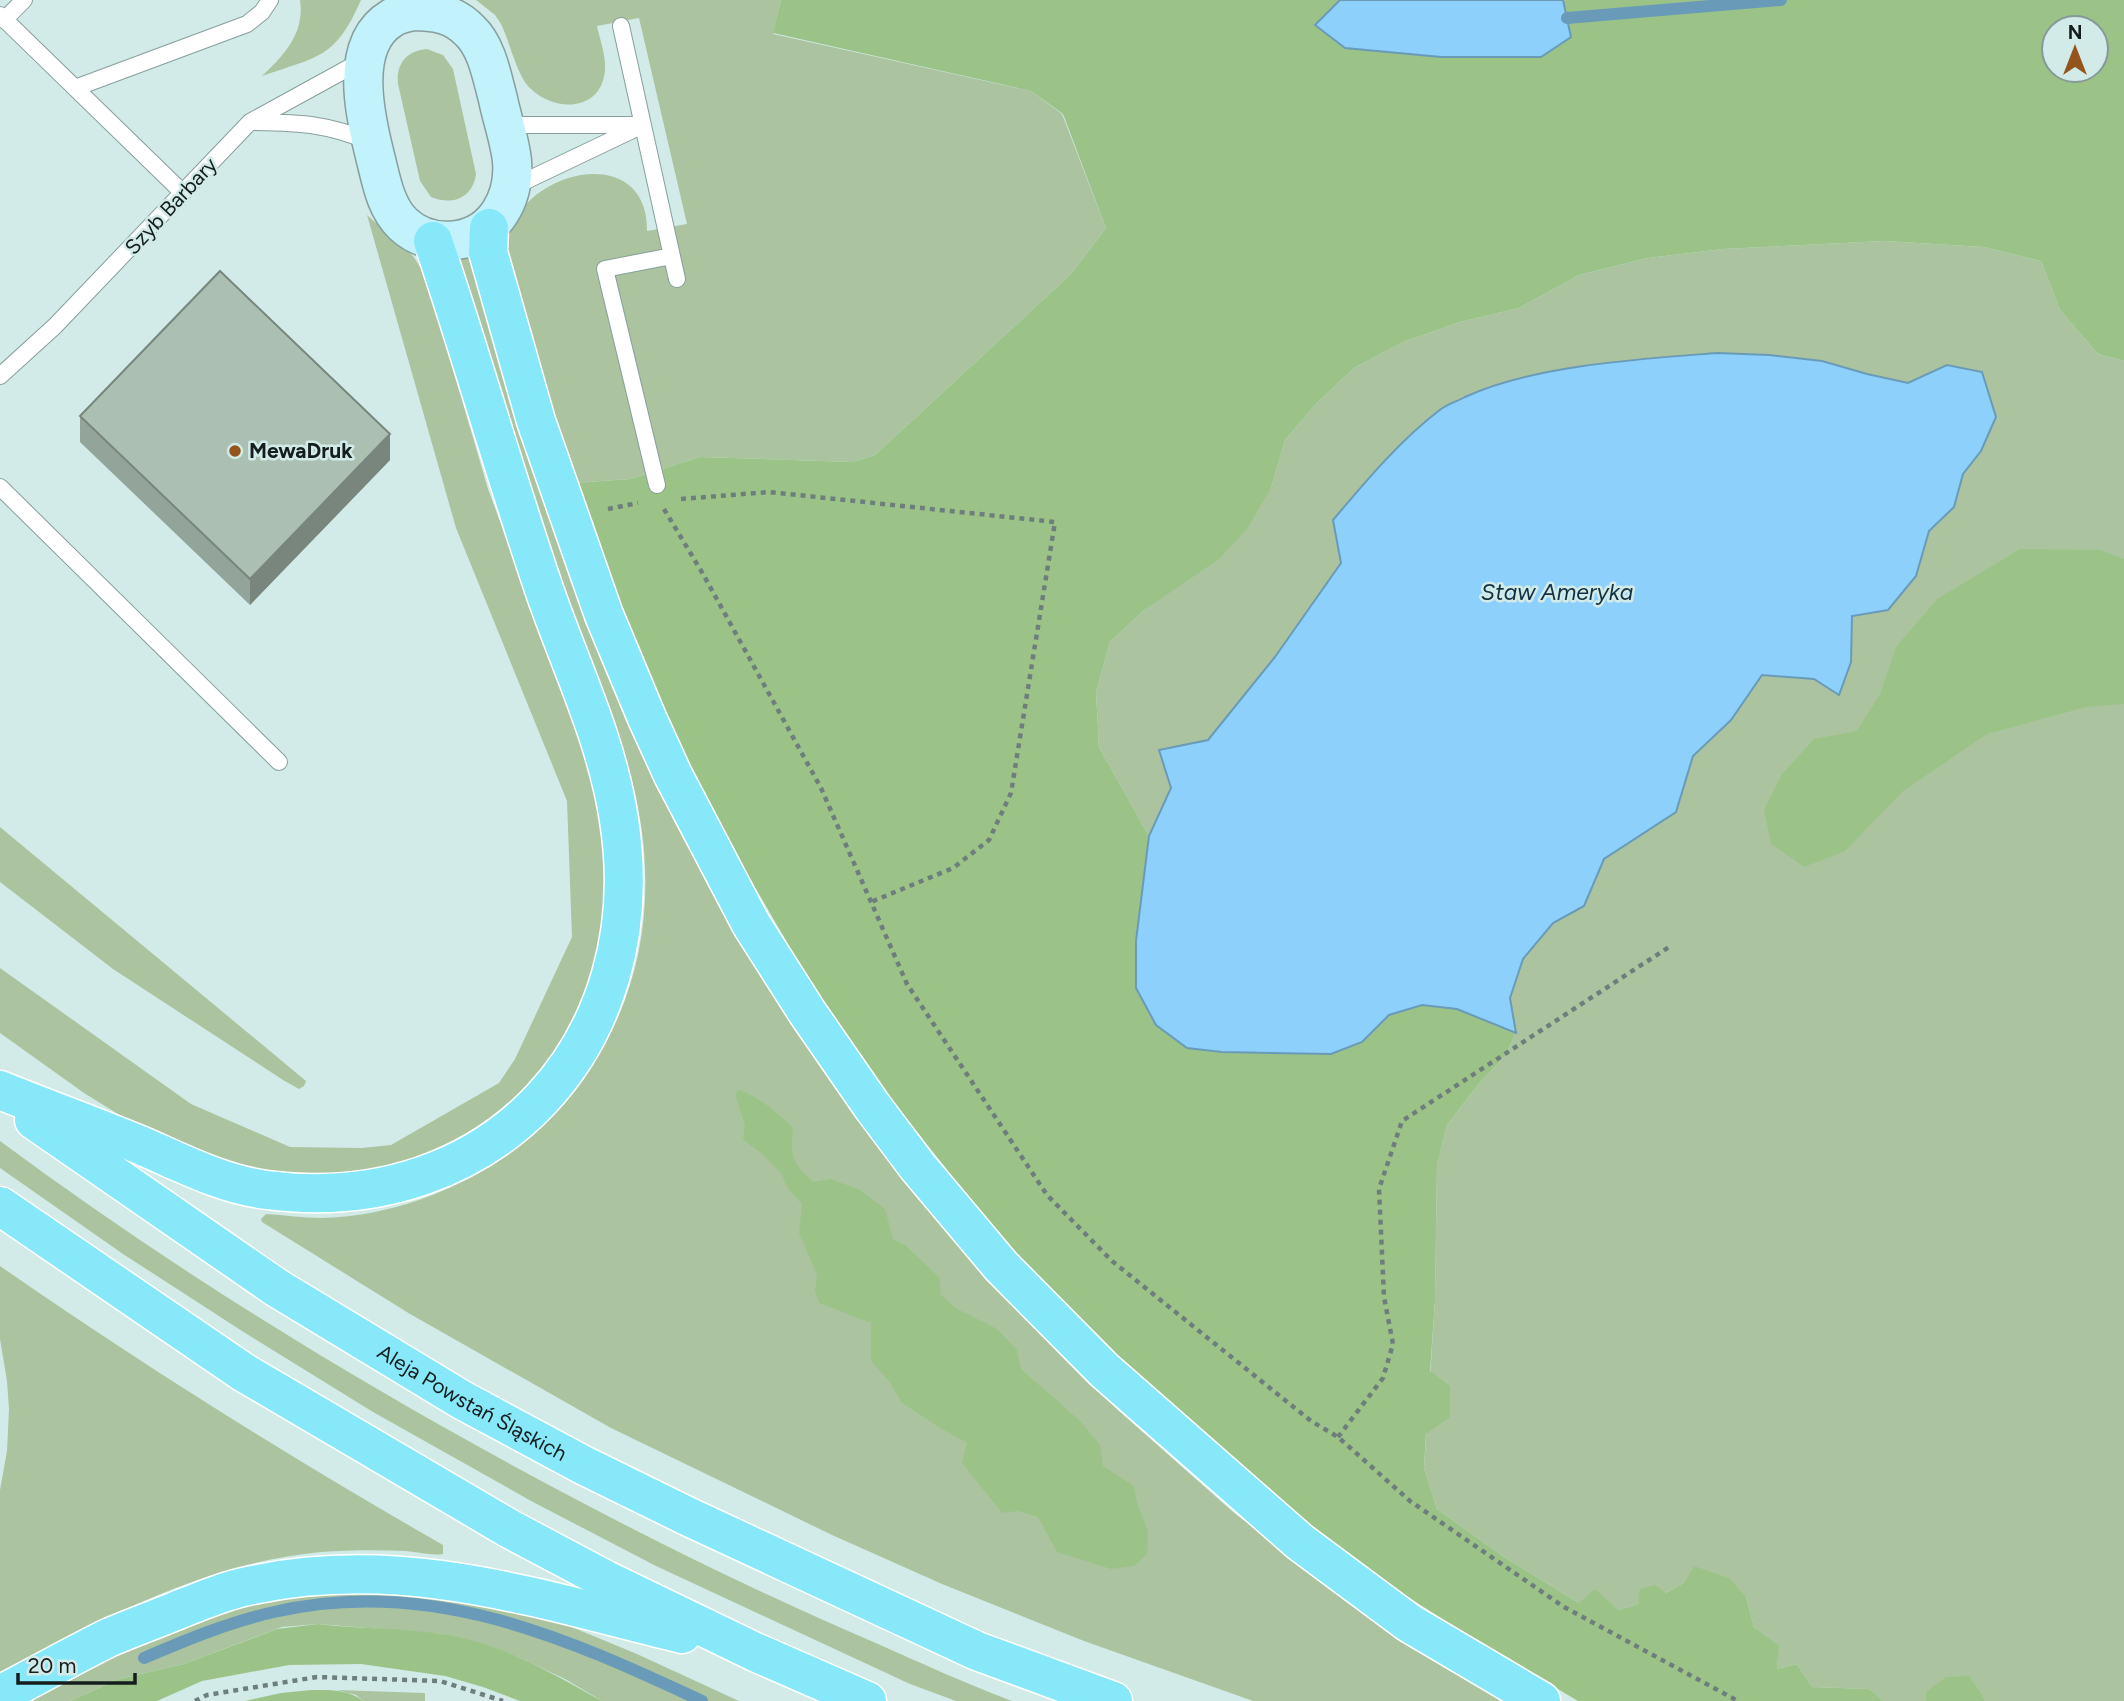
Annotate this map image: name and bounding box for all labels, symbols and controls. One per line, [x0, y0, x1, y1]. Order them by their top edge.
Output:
north arrow [2040, 14, 2110, 84]
text: N [2068, 21, 2082, 44]
street label: Szyb Barbary [119, 152, 222, 259]
place label: MewaDruk [249, 438, 353, 463]
marker: MewaDruk [227, 443, 243, 459]
water label: Staw Ameryka [1481, 578, 1633, 606]
street label: Aleja Powstań Śląskich [373, 1339, 571, 1466]
scale bar [18, 1642, 135, 1686]
text: 20 m [28, 1653, 76, 1678]

